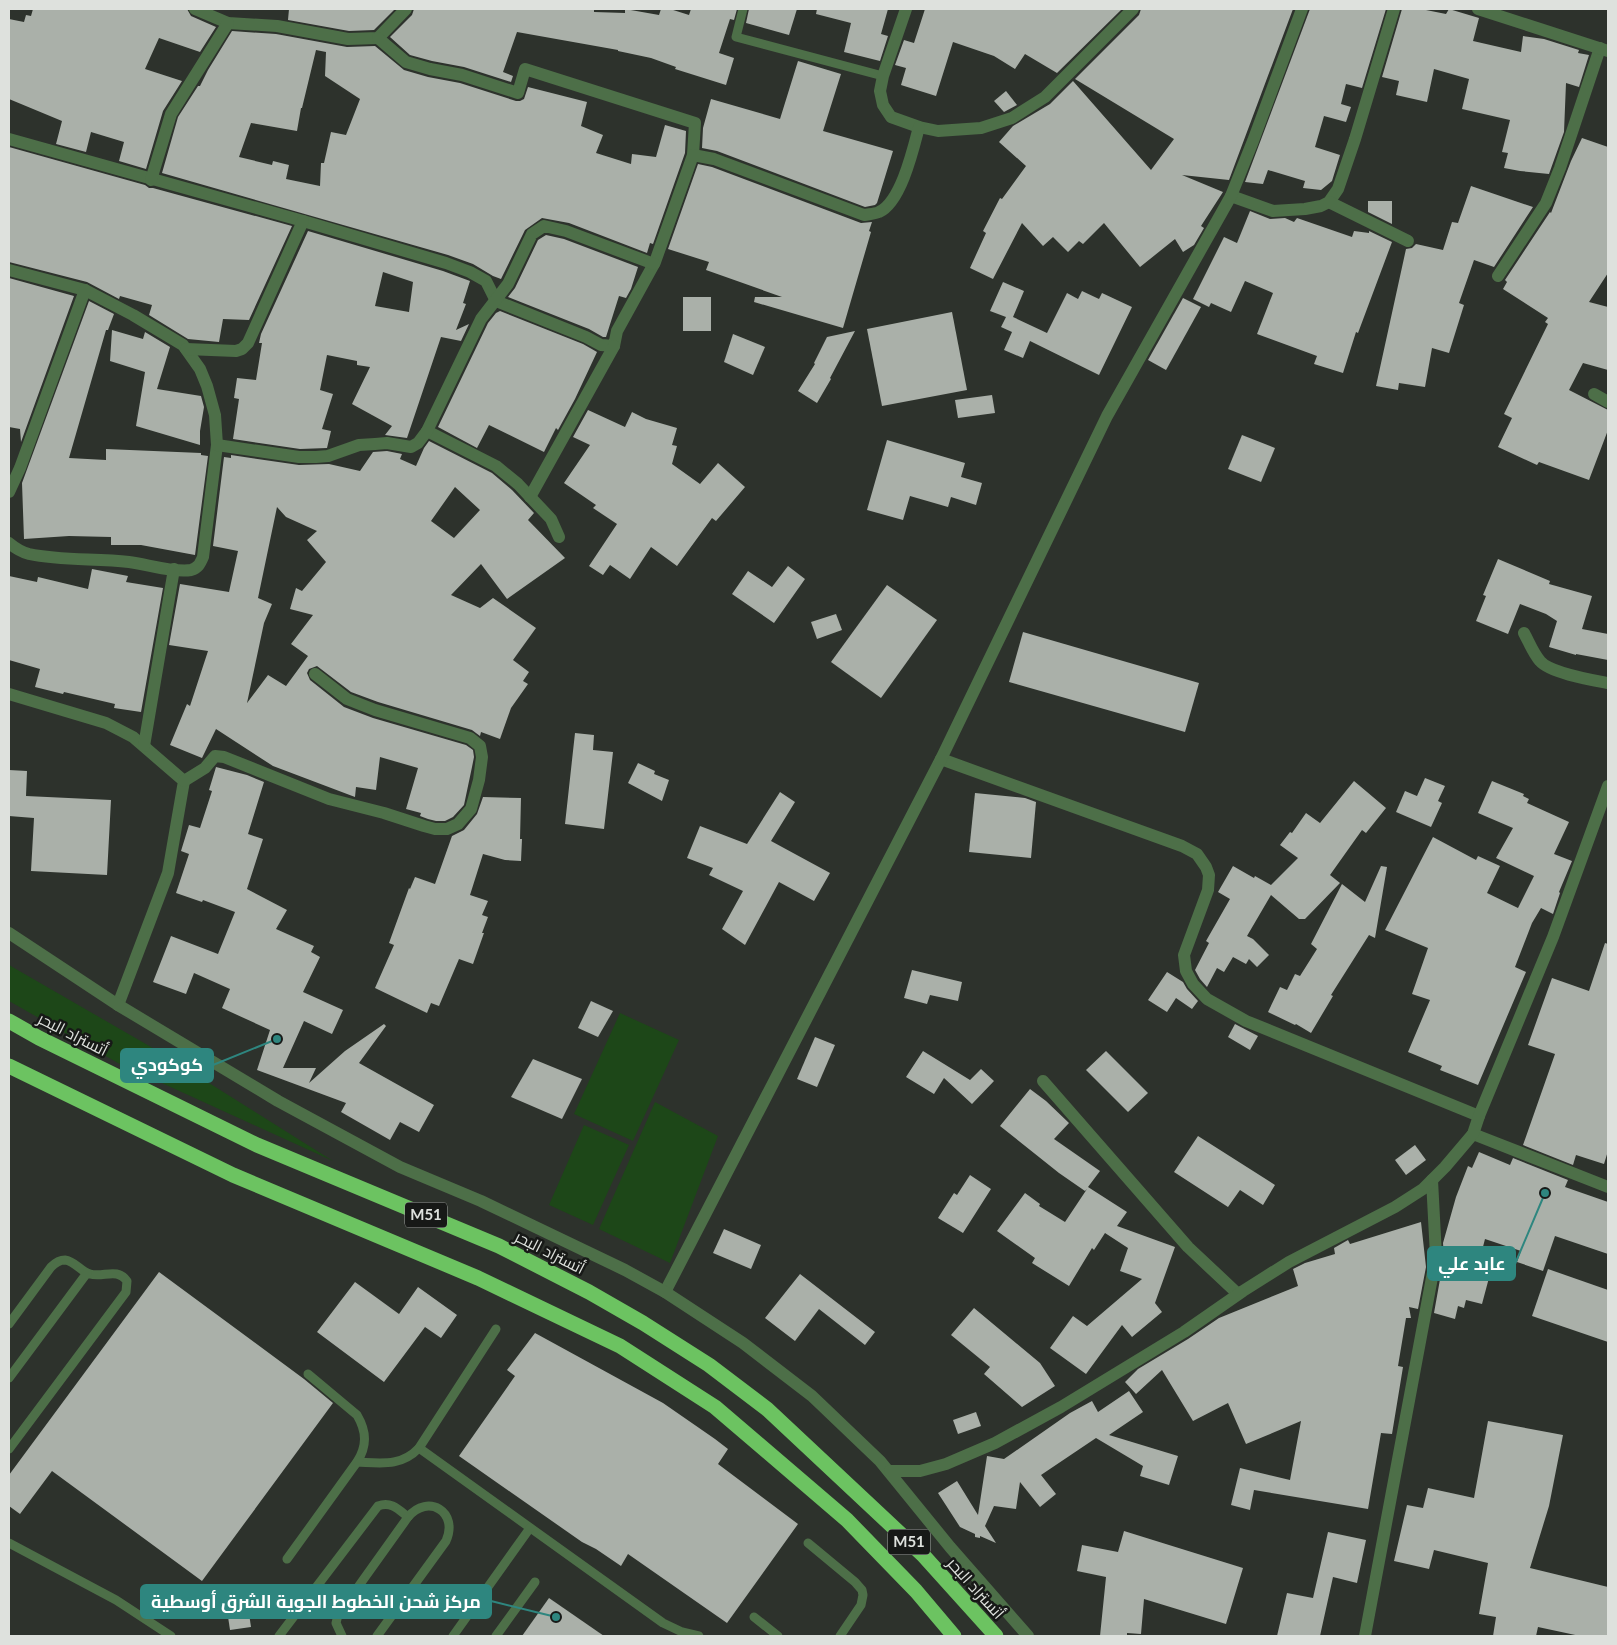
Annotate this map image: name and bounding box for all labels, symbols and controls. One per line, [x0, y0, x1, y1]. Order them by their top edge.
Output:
street label: أتستراد البحر [34, 1007, 111, 1060]
callout: كوكودي [121, 1049, 213, 1082]
text: كوكودي [131, 1053, 203, 1079]
road number: M51 [405, 1202, 447, 1228]
street label: أتستراد البحر [511, 1225, 588, 1278]
callout: عابد علي [1428, 1247, 1515, 1280]
text: عابد علي [1438, 1252, 1506, 1279]
road number: M51 [888, 1530, 930, 1554]
street label: أتستراد البحر [943, 1552, 1009, 1623]
callout: مركز شحن الخطوط الجوية الشرق أوسطية [141, 1585, 491, 1618]
text: مركز شحن الخطوط الجوية الشرق أوسطية [151, 1589, 481, 1613]

